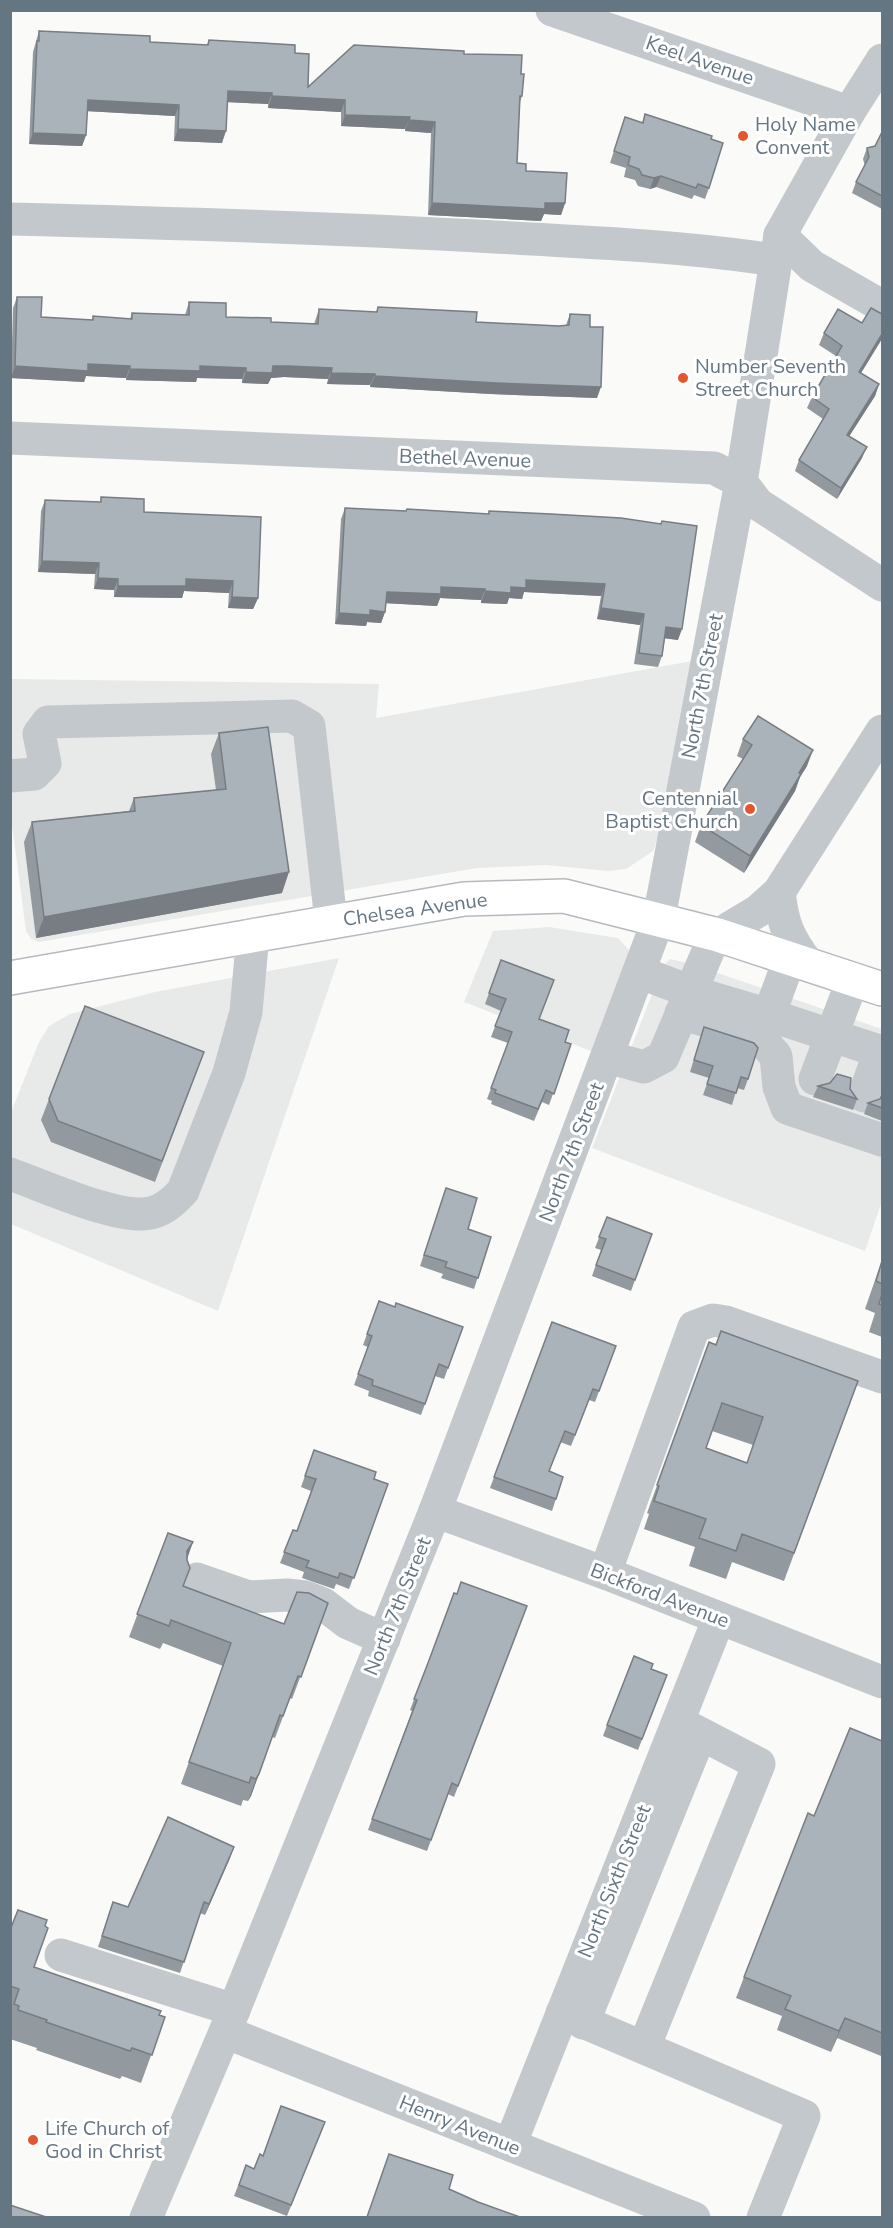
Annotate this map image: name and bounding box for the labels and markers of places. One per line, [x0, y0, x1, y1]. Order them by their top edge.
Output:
place label: Holy Name Convent [755, 111, 856, 161]
marker: Holy Name Convent [736, 129, 750, 143]
place label: Number Seventh Street Church [695, 353, 846, 403]
marker: Number Seventh Street Church [676, 371, 690, 385]
place label: Centennial Baptist Church [605, 785, 738, 835]
marker: Centennial Baptist Church [743, 802, 757, 816]
place label: Life Church of God in Christ [45, 2115, 170, 2165]
marker: Life Church of God in Christ [26, 2133, 40, 2147]

